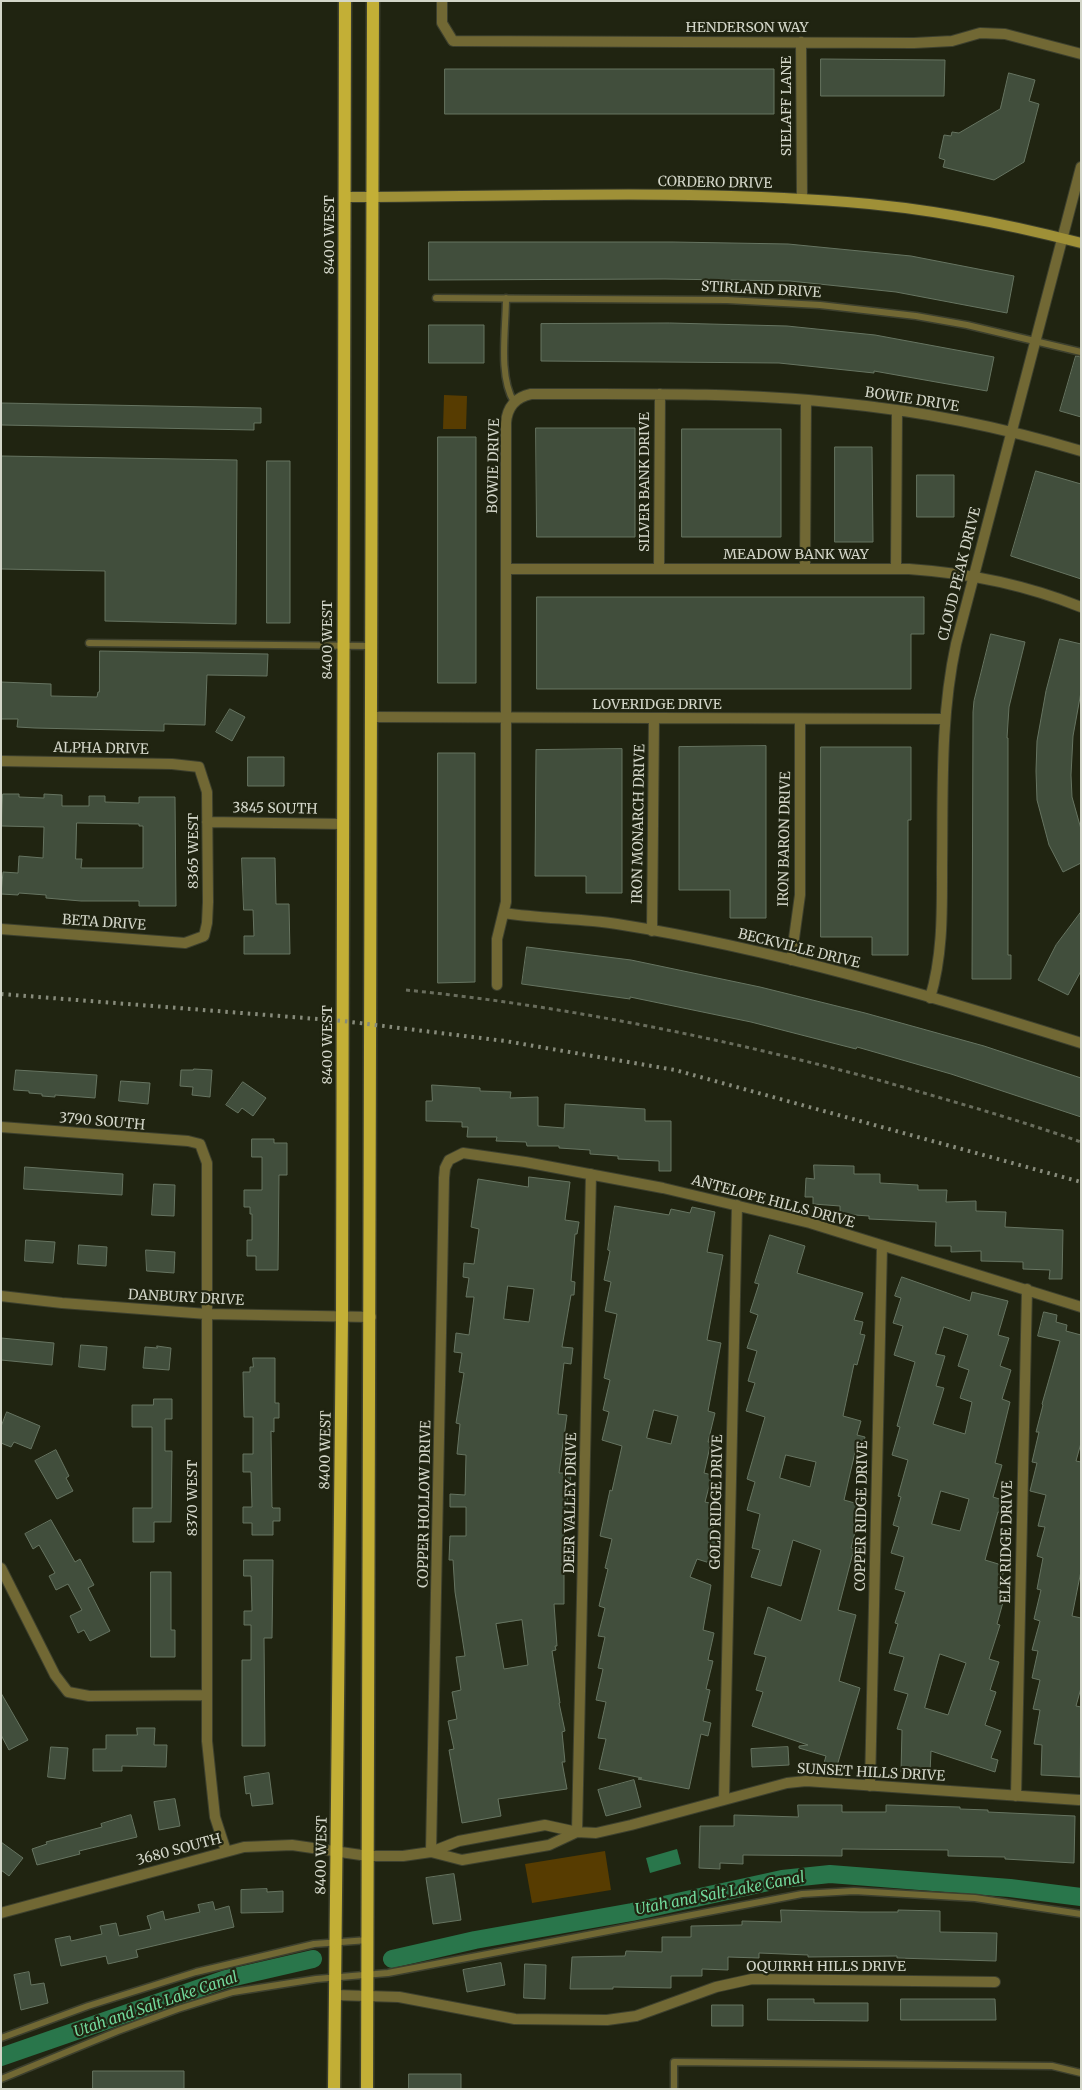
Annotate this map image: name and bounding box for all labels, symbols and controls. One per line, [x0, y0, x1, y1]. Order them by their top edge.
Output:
street label: HENDERSON WAY [685, 20, 809, 36]
street label: SIELAFF LANE [779, 56, 795, 156]
street label: CORDERO DRIVE [658, 174, 772, 192]
street label: 8400 WEST [322, 195, 338, 275]
street label: STIRLAND DRIVE [700, 278, 822, 302]
street label: BOWIE DRIVE [864, 384, 960, 416]
street label: SILVER BANK DRIVE [637, 412, 653, 552]
street label: BOWIE DRIVE [485, 418, 503, 514]
street label: CLOUD PEAK DRIVE [935, 505, 985, 643]
street label: MEADOW BANK WAY [723, 547, 869, 563]
street label: 8400 WEST [320, 600, 336, 680]
street label: LOVERIDGE DRIVE [592, 697, 722, 713]
street label: ALPHA DRIVE [53, 740, 149, 758]
street label: IRON MONARCH DRIVE [629, 744, 649, 904]
street label: IRON BARON DRIVE [775, 771, 795, 907]
street label: 3845 SOUTH [232, 800, 318, 818]
street label: 8365 WEST [186, 813, 202, 889]
street label: BETA DRIVE [62, 912, 146, 934]
street label: BECKVILLE DRIVE [736, 926, 862, 972]
street label: 8400 WEST [320, 1005, 336, 1085]
street label: 3790 SOUTH [58, 1110, 146, 1134]
street label: ANTELOPE HILLS DRIVE [689, 1172, 857, 1232]
street label: DANBURY DRIVE [128, 1287, 244, 1309]
street label: 8400 WEST [317, 1410, 335, 1490]
street label: COPPER HOLLOW DRIVE [415, 1420, 435, 1588]
street label: DEER VALLEY DRIVE [561, 1432, 581, 1574]
street label: GOLD RIDGE DRIVE [707, 1434, 727, 1570]
street label: COPPER RIDGE DRIVE [852, 1441, 872, 1591]
street label: 8370 WEST [185, 1460, 201, 1536]
street label: ELK RIDGE DRIVE [998, 1480, 1016, 1604]
street label: SUNSET HILLS DRIVE [796, 1761, 946, 1785]
street label: 8400 WEST [313, 1815, 331, 1895]
street label: 3680 SOUTH [135, 1831, 223, 1869]
water label: Utah and Salt Lake Canal [634, 1869, 806, 1919]
street label: OQUIRRH HILLS DRIVE [746, 1959, 906, 1975]
water label: Utah and Salt Lake Canal [72, 1968, 240, 2042]

